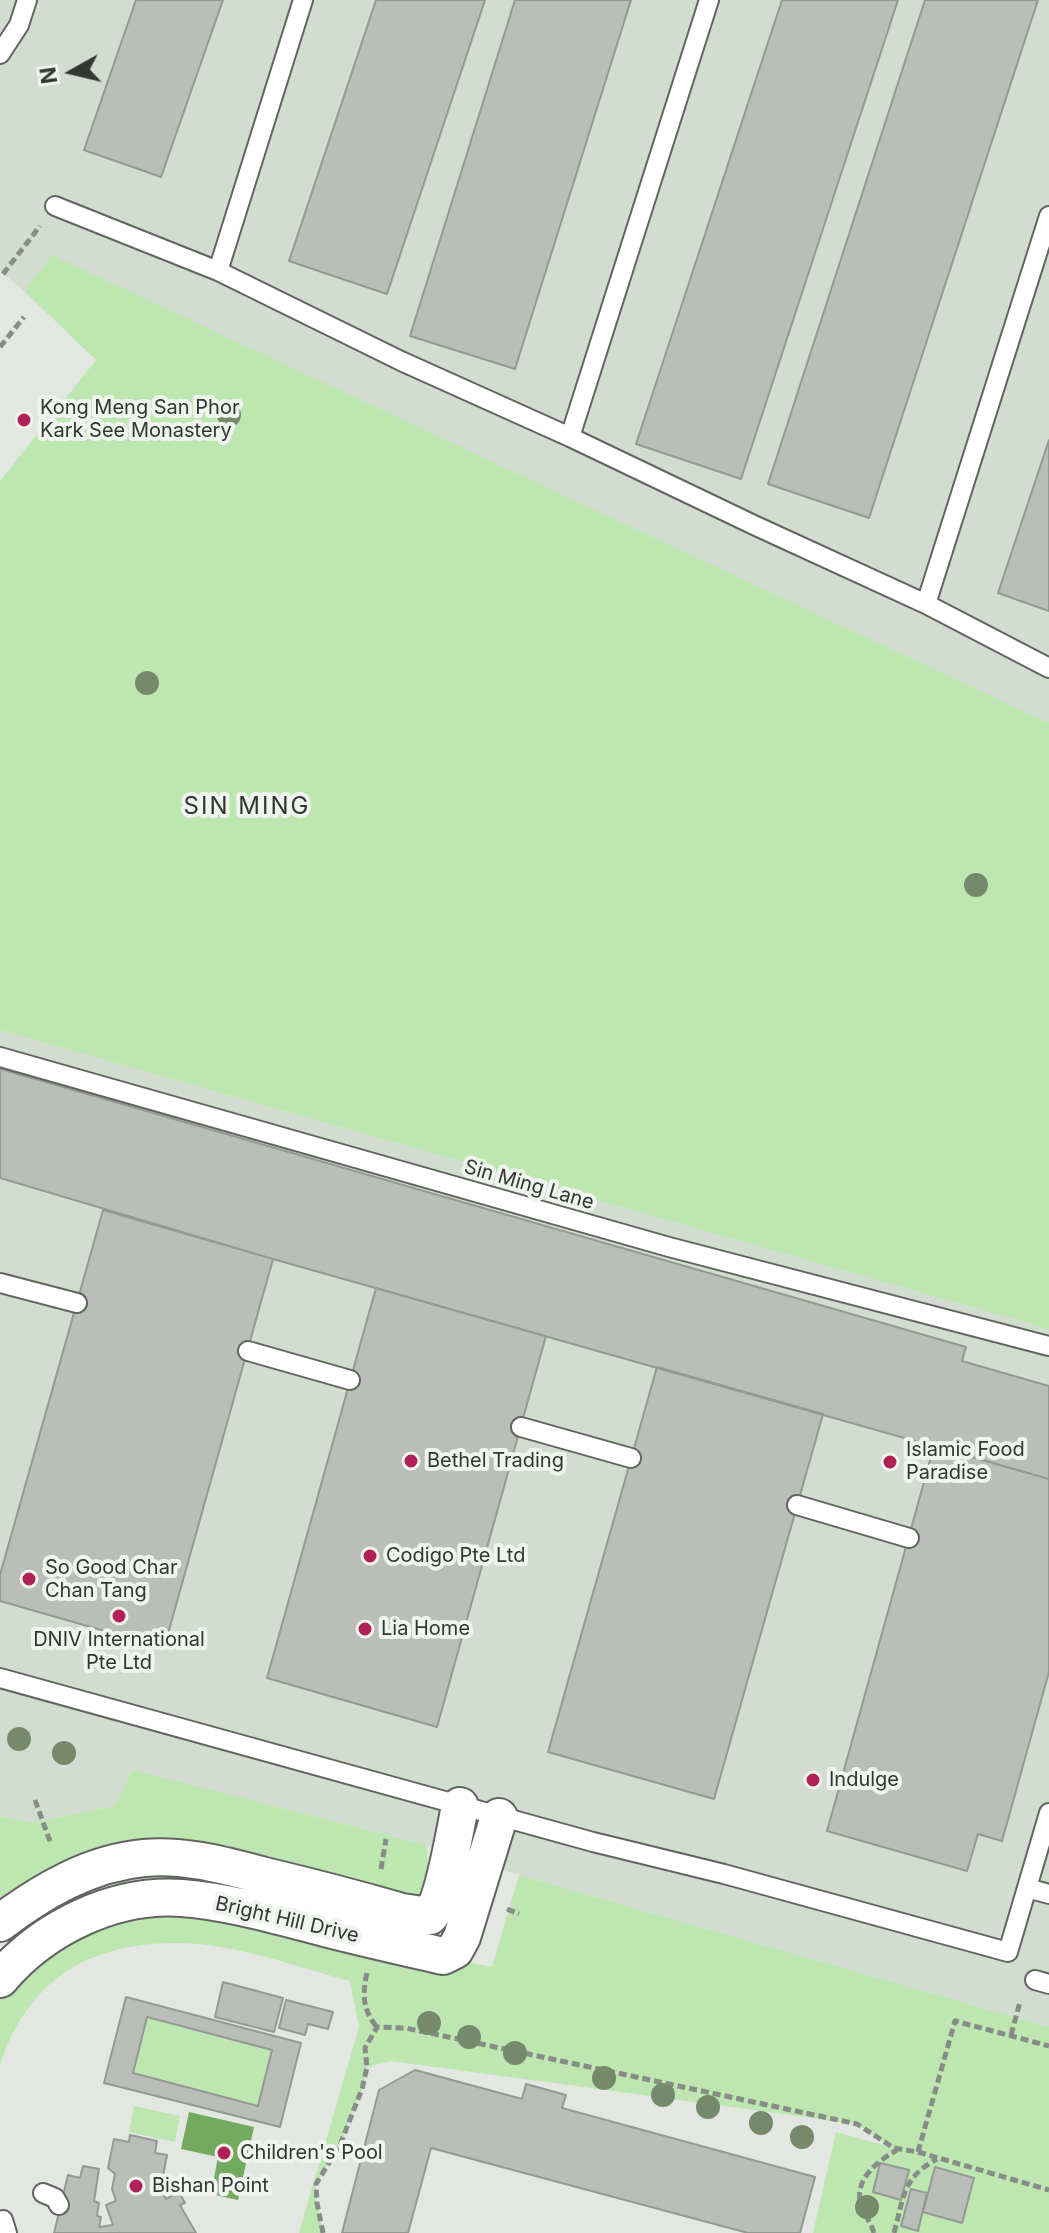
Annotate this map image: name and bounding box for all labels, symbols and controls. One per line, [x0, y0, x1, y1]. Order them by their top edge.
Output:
north arrow [32, 32, 112, 112]
text: N [34, 65, 62, 85]
place label: Kong Meng San Phor Kark See Monastery [40, 396, 239, 443]
marker: Kong Meng San Phor Kark See Monastery [15, 411, 33, 429]
district label: SIN MING [184, 793, 310, 821]
street label: Sin Ming Lane [461, 1155, 597, 1215]
place label: Islamic Food Paradise [906, 1438, 1025, 1485]
place label: Bethel Trading [427, 1449, 564, 1473]
marker: Bethel Trading [402, 1452, 420, 1470]
marker: Islamic Food Paradise [881, 1453, 899, 1471]
place label: Codigo Pte Ltd [386, 1544, 525, 1568]
marker: Codigo Pte Ltd [361, 1547, 379, 1565]
place label: So Good Char Chan Tang [45, 1556, 177, 1603]
marker: So Good Char Chan Tang [20, 1570, 38, 1588]
marker: DNIV International Pte Ltd [110, 1607, 128, 1625]
place label: Lia Home [381, 1617, 470, 1641]
marker: Lia Home [356, 1620, 374, 1638]
place label: DNIV International Pte Ltd [33, 1628, 205, 1675]
place label: Indulge [829, 1768, 899, 1792]
marker: Indulge [804, 1771, 822, 1789]
street label: Bright Hill Drive [213, 1892, 361, 1948]
place label: Children's Pool [240, 2141, 383, 2165]
marker: Children's Pool [215, 2144, 233, 2162]
place label: Bishan Point [152, 2174, 269, 2198]
marker: Bishan Point [127, 2177, 145, 2195]

